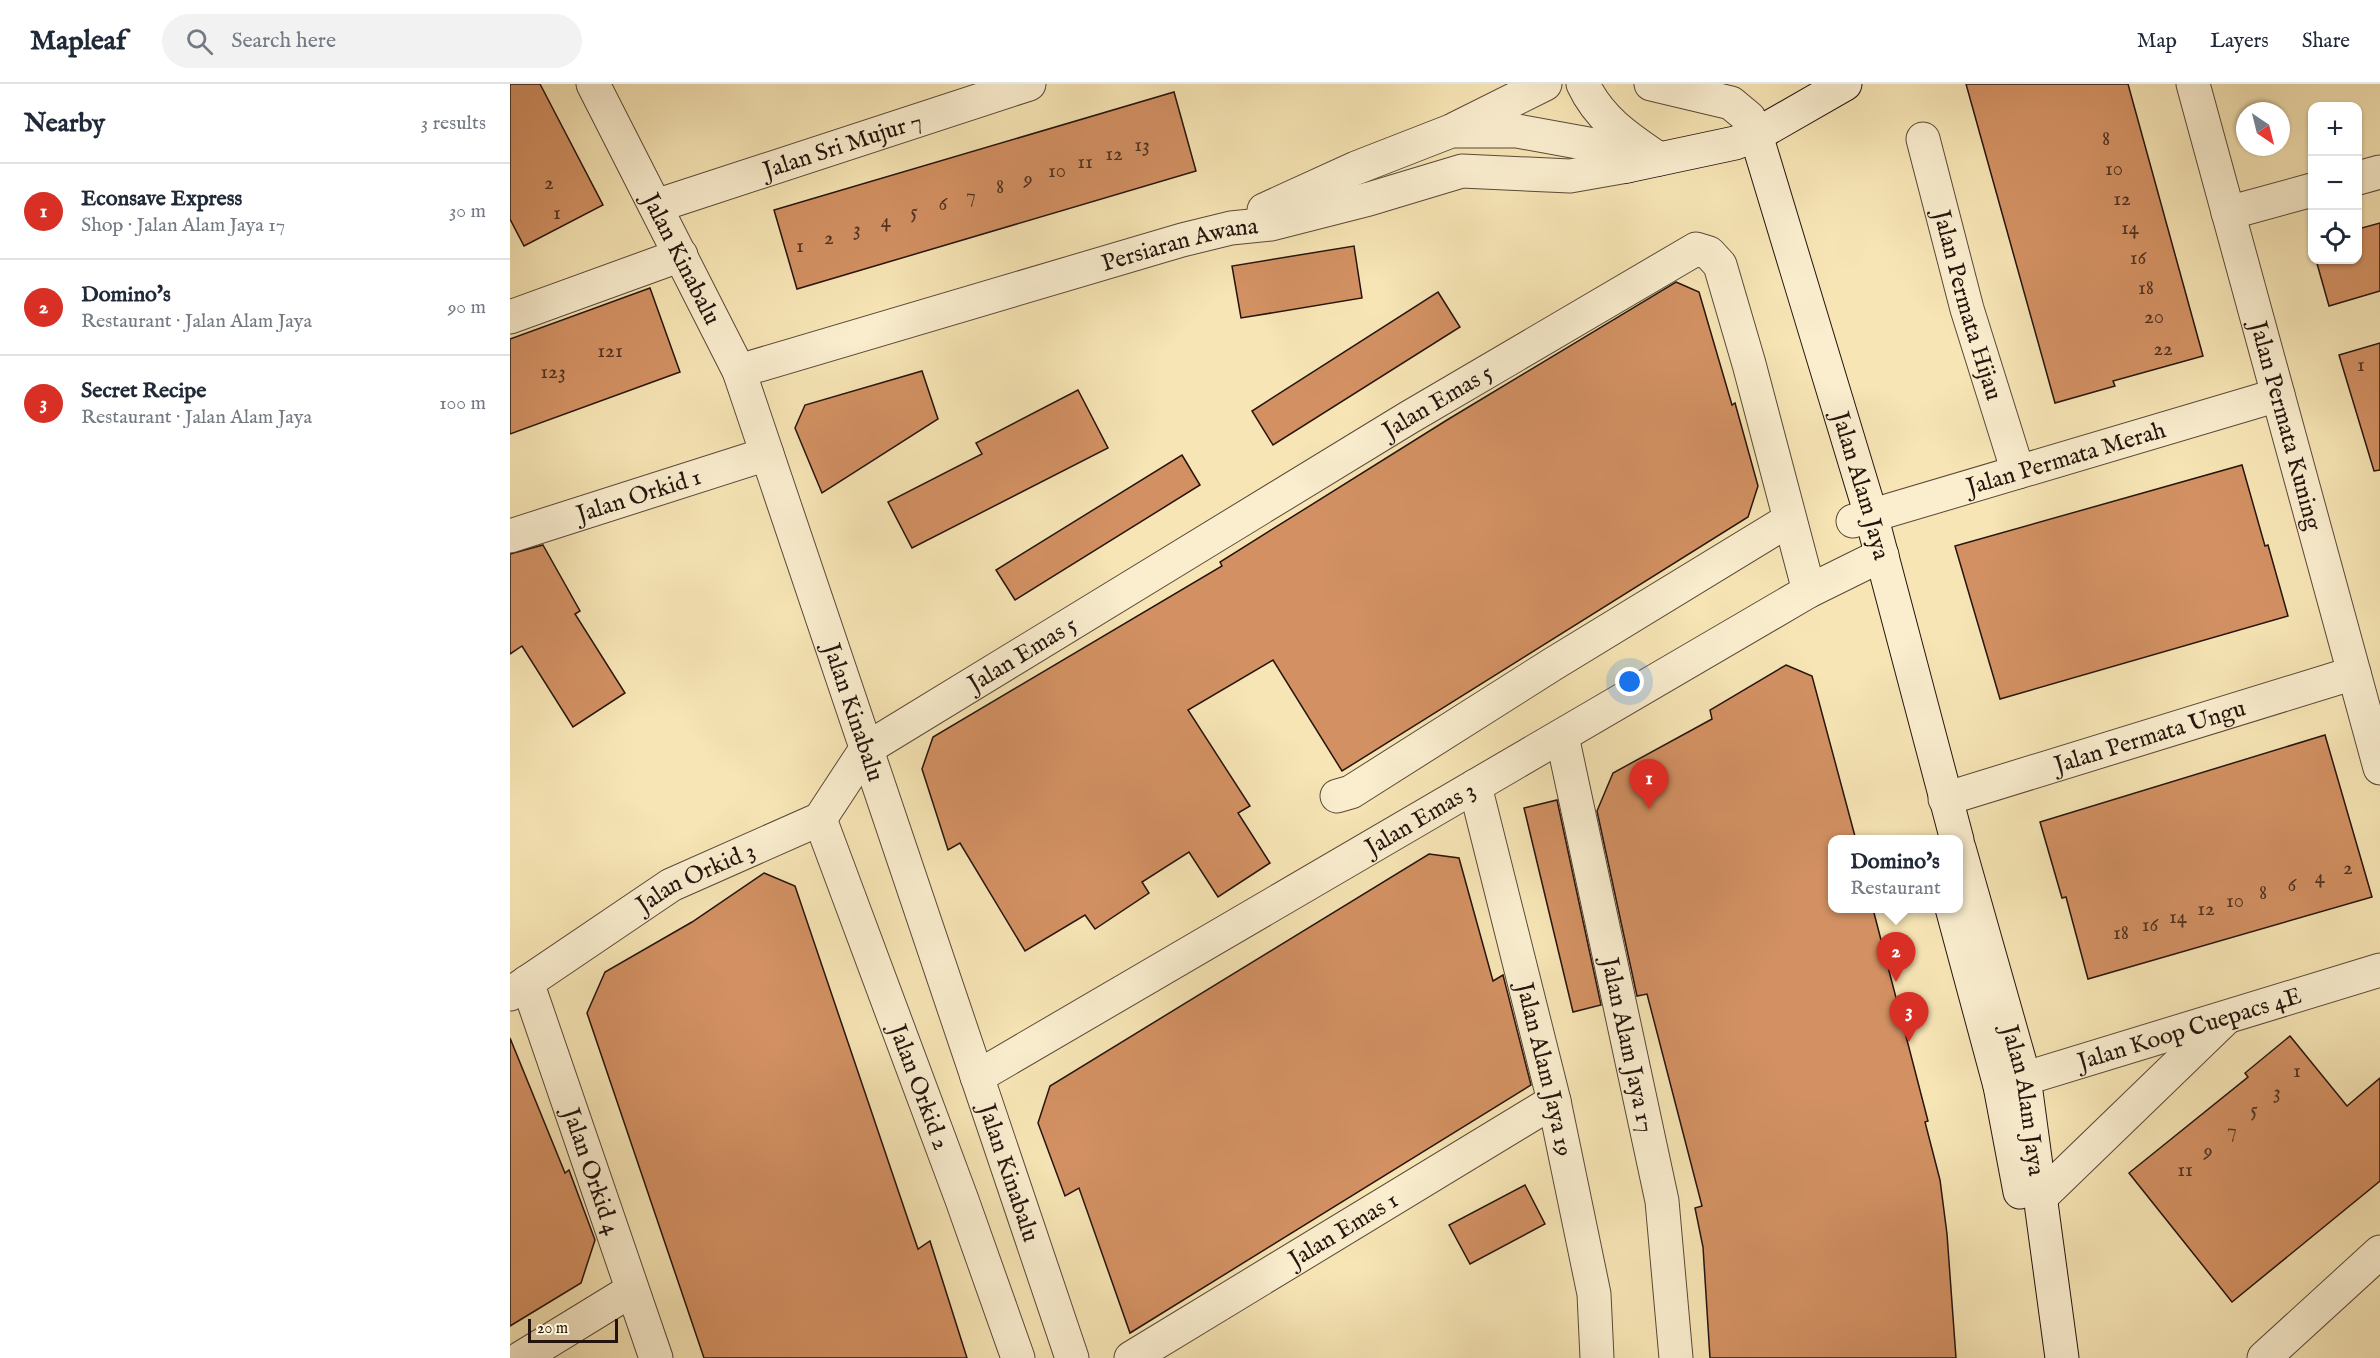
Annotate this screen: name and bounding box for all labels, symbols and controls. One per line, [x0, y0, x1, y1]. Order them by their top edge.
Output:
search box [162, 14, 582, 68]
text: Mapleaf [30, 24, 126, 59]
icon: search [183, 25, 216, 58]
text: Search here [231, 27, 336, 55]
text: Map [2137, 28, 2177, 55]
text: Layers [2210, 28, 2269, 55]
text: Share [2302, 28, 2350, 55]
north arrow [2236, 102, 2290, 156]
map controls [2308, 102, 2362, 264]
button: + [2308, 102, 2362, 156]
street label: Jalan Sri Mujur 7 [756, 106, 926, 188]
text: Nearby [24, 107, 105, 140]
text: 3 results [421, 111, 486, 136]
house number: 8 [2102, 126, 2110, 153]
house number: 13 [1134, 132, 1150, 159]
house number: 12 [1105, 141, 1123, 168]
house number: 11 [1077, 149, 1093, 176]
house number: 10 [2105, 156, 2123, 183]
button: − [2308, 156, 2362, 210]
house number: 10 [1048, 158, 1066, 185]
house number: 9 [1022, 166, 1033, 193]
house number: 2 [544, 170, 554, 197]
house number: 8 [996, 174, 1004, 201]
house number: 7 [966, 183, 976, 210]
text: Econsave Express [81, 185, 242, 213]
street label: Jalan Kinabalu [633, 186, 727, 330]
house number: 12 [2113, 186, 2131, 213]
house number: 6 [939, 191, 949, 218]
text: 1 [40, 199, 47, 224]
text: 30 m [449, 199, 486, 224]
house number: 5 [910, 199, 918, 226]
house number: 1 [553, 200, 561, 227]
street label: Jalan Permata Hijau [1924, 204, 2009, 404]
house number: 4 [881, 208, 892, 235]
button: locate [2308, 210, 2362, 264]
street label: Persiaran Awana [1098, 211, 1260, 280]
text: Shop · Jalan Alam Jaya 17 [81, 213, 285, 238]
house number: 14 [2121, 215, 2140, 242]
house number: 3 [853, 216, 861, 243]
house number: 2 [824, 225, 834, 252]
house number: 1 [796, 233, 804, 260]
house number: 16 [2130, 245, 2147, 272]
house number: 18 [2138, 275, 2154, 302]
text: Domino's [81, 281, 171, 309]
text: 2 [39, 295, 48, 320]
text: 90 m [448, 295, 486, 320]
house number: 20 [2144, 304, 2164, 331]
text: Restaurant · Jalan Alam Jaya [81, 309, 312, 334]
street label: Jalan Permata Kuning [2241, 315, 2329, 535]
house number: 22 [2153, 336, 2173, 363]
house number: 121 [597, 338, 623, 365]
house number: 1 [2357, 352, 2365, 379]
street label: Jalan Emas 5 [1375, 358, 1499, 448]
house number: 123 [540, 359, 566, 386]
text: Secret Recipe [81, 377, 206, 405]
text: 3 [40, 391, 47, 416]
text: 100 m [439, 391, 486, 416]
text: Restaurant · Jalan Alam Jaya [81, 405, 312, 430]
street label: Jalan Alam Jaya [1823, 405, 1896, 564]
street label: Jalan Permata Merah [1960, 415, 2170, 504]
street label: Jalan Orkid 1 [570, 462, 705, 532]
street label: Jalan Emas 5 [960, 610, 1083, 702]
street label: Jalan Kinabalu [814, 637, 890, 786]
your location [1615, 667, 1644, 696]
street label: Jalan Permata Ungu [2048, 693, 2249, 782]
pin: 1 [1630, 760, 1668, 809]
street label: Jalan Emas 3 [1357, 775, 1482, 865]
popup [1828, 835, 1963, 913]
street label: Jalan Orkid 3 [628, 836, 760, 923]
text: Domino's [1850, 848, 1940, 876]
house number: 2 [2343, 855, 2353, 882]
house number: 4 [2315, 864, 2326, 891]
house number: 6 [2288, 872, 2298, 899]
text: Restaurant [1850, 876, 1941, 901]
house number: 8 [2259, 880, 2267, 907]
house number: 10 [2226, 888, 2244, 915]
house number: 12 [2197, 896, 2215, 923]
house number: 14 [2169, 904, 2188, 931]
house number: 16 [2142, 912, 2159, 939]
house number: 18 [2113, 920, 2129, 947]
pin: 2 [1876, 932, 1916, 982]
street label: Jalan Alam Jaya 17 [1592, 952, 1661, 1136]
street label: Jalan Alam Jaya 19 [1507, 977, 1579, 1159]
street label: Jalan Koop Cuepacs 4E [2071, 981, 2305, 1079]
pin: 3 [1890, 992, 1928, 1042]
street label: Jalan Orkid 2 [880, 1018, 956, 1155]
street label: Jalan Alam Jaya [1992, 1019, 2051, 1178]
house number: 1 [2293, 1058, 2301, 1085]
house number: 3 [2273, 1079, 2281, 1106]
street label: Jalan Kinabalu [969, 1097, 1046, 1246]
house number: 5 [2250, 1097, 2258, 1124]
street label: Jalan Orkid 4 [553, 1101, 627, 1239]
house number: 7 [2227, 1118, 2237, 1145]
house number: 9 [2202, 1138, 2213, 1165]
house number: 11 [2177, 1157, 2193, 1184]
street label: Jalan Emas 1 [1281, 1185, 1404, 1277]
scale bar [528, 1316, 618, 1344]
text: 20 m [537, 1319, 568, 1339]

